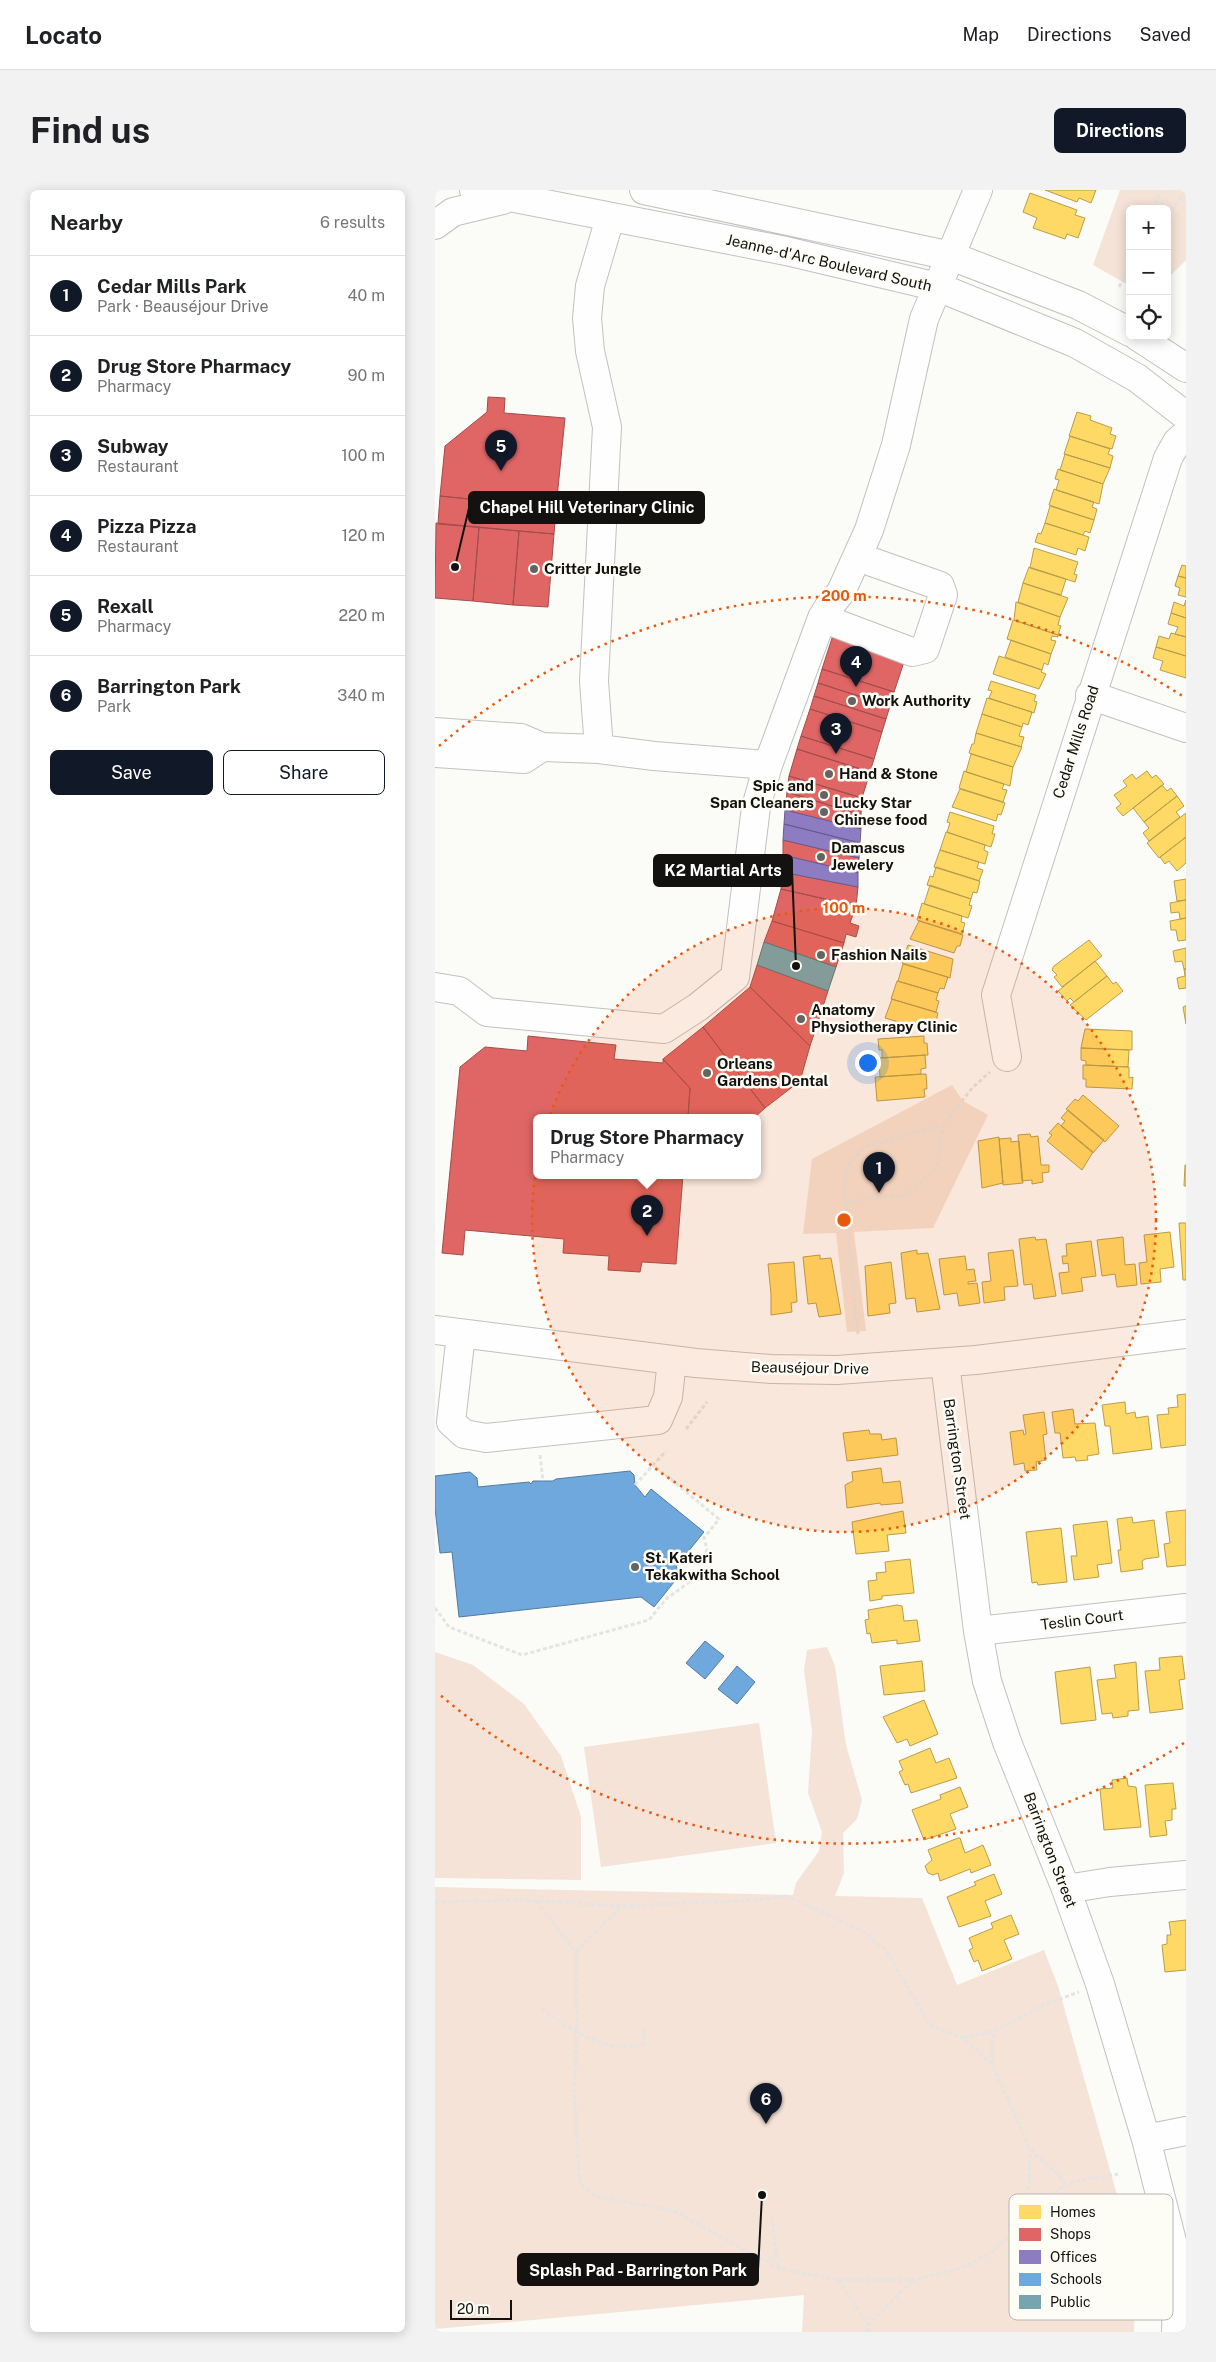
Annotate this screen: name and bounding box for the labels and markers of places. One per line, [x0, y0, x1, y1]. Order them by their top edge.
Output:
pin: 5 [485, 430, 517, 471]
callout: Chapel Hill Veterinary Clinic [469, 492, 704, 523]
place label: Critter Jungle [544, 560, 641, 577]
marker: Critter Jungle [528, 563, 540, 575]
pin: 4 [840, 646, 872, 687]
place label: Work Authority [862, 692, 971, 709]
marker: Work Authority [846, 695, 858, 707]
pin: 3 [820, 713, 852, 754]
place label: Hand & Stone [839, 765, 938, 782]
marker: Hand & Stone [823, 768, 835, 780]
place label: Spic and Span Cleaners [710, 777, 814, 811]
marker: Spic and Span Cleaners [818, 789, 830, 801]
place label: Lucky Star Chinese food [834, 794, 927, 828]
marker: Lucky Star Chinese food [818, 806, 830, 818]
place label: Damascus Jewelery [831, 839, 905, 873]
marker: Damascus Jewelery [815, 851, 827, 863]
callout: K2 Martial Arts [654, 855, 792, 886]
place label: Fashion Nails [831, 946, 927, 963]
marker: Fashion Nails [815, 949, 827, 961]
place label: Anatomy Physiotherapy Clinic [811, 1001, 958, 1035]
marker: Anatomy Physiotherapy Clinic [795, 1013, 807, 1025]
place label: Orleans Gardens Dental [717, 1055, 829, 1089]
marker: Orleans Gardens Dental [701, 1067, 713, 1079]
pin: 1 [863, 1152, 895, 1193]
pin: 2 [631, 1195, 663, 1236]
centre of rings [835, 1211, 853, 1229]
place label: St. Kateri Tekakwitha School [645, 1549, 780, 1583]
marker: St. Kateri Tekakwitha School [629, 1561, 641, 1573]
pin: 6 [750, 2083, 782, 2124]
callout: Splash Pad - Barrington Park [518, 2254, 758, 2285]

